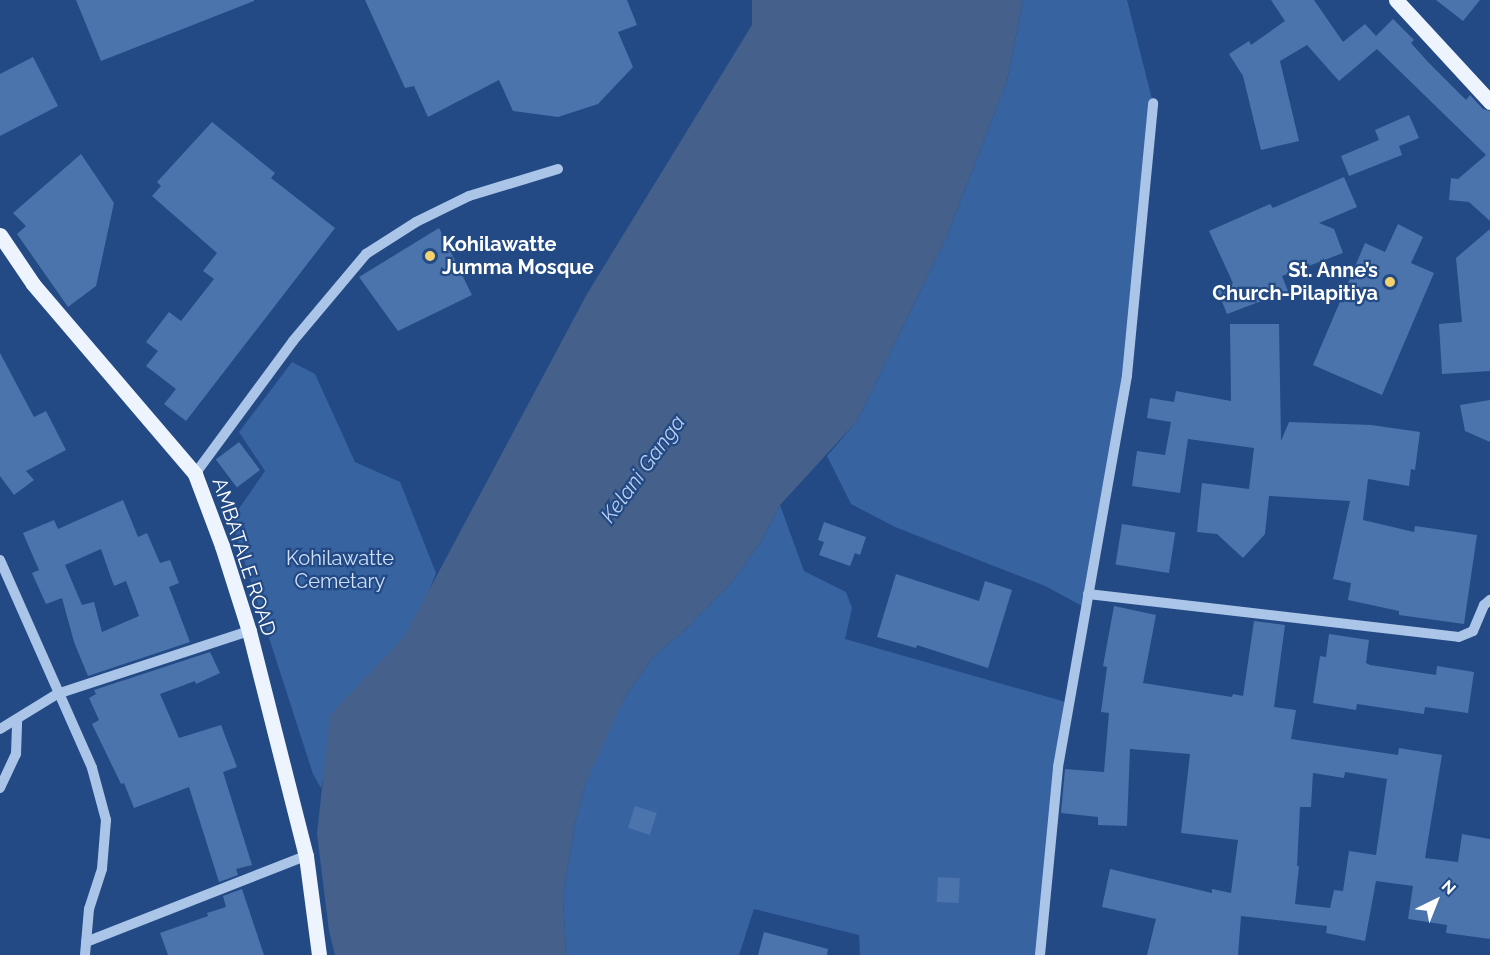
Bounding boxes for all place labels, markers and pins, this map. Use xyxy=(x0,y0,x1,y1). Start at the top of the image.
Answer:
place label: Kohilawatte Jumma Mosque xyxy=(442,232,594,279)
marker: Kohilawatte Jumma Mosque xyxy=(423,249,437,263)
place label: St. Anne’s Church-Pilapitiya xyxy=(1212,258,1378,305)
marker: St. Anne’s Church-Pilapitiya xyxy=(1383,275,1397,289)

